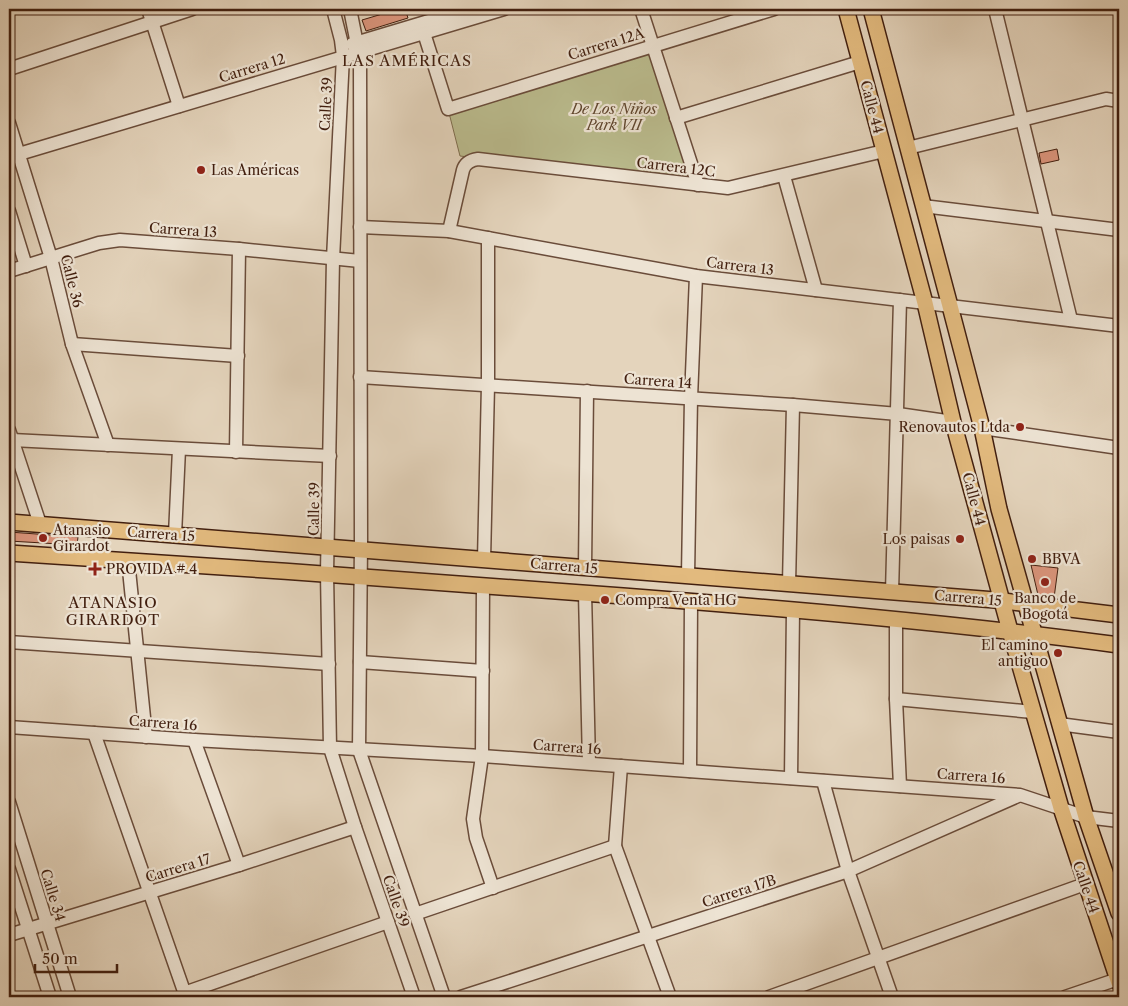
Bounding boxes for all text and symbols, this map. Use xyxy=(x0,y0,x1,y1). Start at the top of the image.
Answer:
street label: Carrera 12A xyxy=(566,24,647,64)
street label: Carrera 12 xyxy=(217,49,287,87)
district label: LAS AMÉRICAS xyxy=(342,51,472,70)
street label: Calle 39 xyxy=(316,77,336,131)
street label: Calle 44 xyxy=(856,78,888,136)
park label: De Los Niños Park VII xyxy=(570,100,658,134)
street label: Carrera 12C xyxy=(636,153,716,181)
place label: Las Américas xyxy=(211,161,299,179)
marker: Las Américas xyxy=(195,164,207,176)
street label: Carrera 13 xyxy=(148,219,218,241)
street label: Calle 36 xyxy=(57,253,87,309)
street label: Carrera 13 xyxy=(705,253,775,279)
street label: Carrera 14 xyxy=(623,370,693,392)
place label: Renovautos Ltda xyxy=(898,418,1011,436)
marker: Renovautos Ltda xyxy=(1014,421,1026,433)
street label: Calle 44 xyxy=(958,470,990,528)
street label: Calle 39 xyxy=(305,482,323,536)
place label: Atanasio Girardot xyxy=(52,521,111,555)
street label: Carrera 15 xyxy=(127,523,195,545)
place label: Los paisas xyxy=(883,530,950,548)
marker: Atanasio Girardot xyxy=(37,532,49,544)
marker: Los paisas xyxy=(954,533,966,545)
place label: BBVA xyxy=(1042,550,1081,568)
marker: BBVA xyxy=(1026,553,1038,565)
street label: Carrera 15 xyxy=(529,554,599,578)
place label: PROVIDA # 4 xyxy=(106,560,197,578)
marker: PROVIDA # 4 xyxy=(88,562,102,576)
marker: Banco de Bogotá xyxy=(1039,576,1051,588)
street label: Carrera 15 xyxy=(933,586,1003,610)
place label: Banco de Bogotá xyxy=(1014,589,1076,623)
place label: Compra Venta HG xyxy=(615,591,737,609)
district label: ATANASIO GIRARDOT xyxy=(66,593,160,629)
marker: Compra Venta HG xyxy=(599,594,611,606)
place label: El camino antiguo xyxy=(981,636,1048,670)
marker: El camino antiguo xyxy=(1052,647,1064,659)
street label: Carrera 16 xyxy=(128,712,198,734)
street label: Carrera 16 xyxy=(532,736,602,758)
street label: Carrera 16 xyxy=(936,765,1006,787)
street label: Carrera 17 xyxy=(143,850,213,886)
street label: Calle 44 xyxy=(1069,858,1103,916)
street label: Calle 34 xyxy=(37,867,69,923)
street label: Carrera 17B xyxy=(700,870,779,911)
street label: Calle 39 xyxy=(379,873,413,929)
scale bar xyxy=(35,941,118,973)
text: 50 m xyxy=(42,949,78,968)

